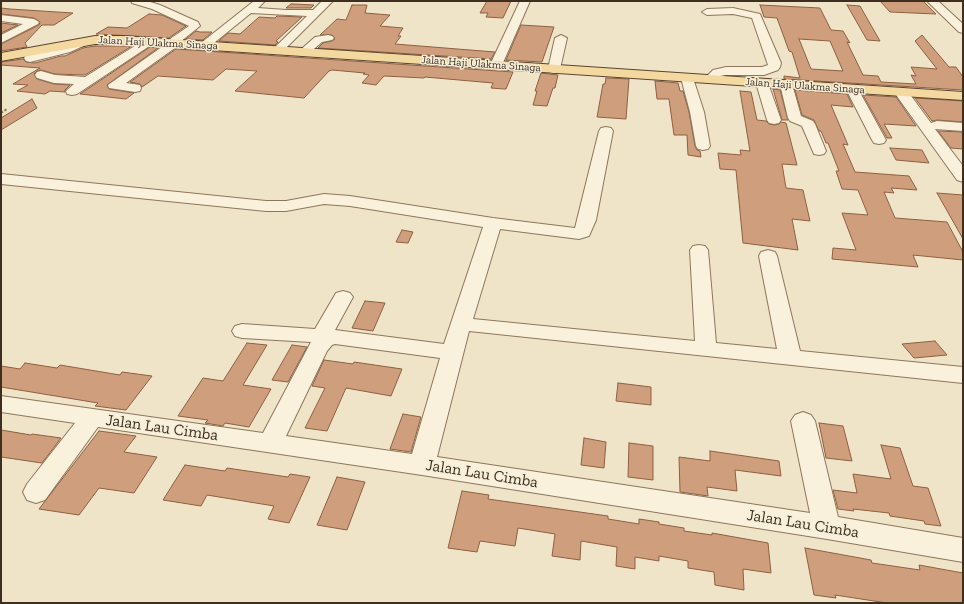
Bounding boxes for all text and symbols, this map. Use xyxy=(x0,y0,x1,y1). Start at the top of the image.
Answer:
street label: Jalan Haji Ulakma Sinaga xyxy=(98,33,218,53)
street label: Jalan Haji Ulakma Sinaga xyxy=(421,53,541,75)
street label: Jalan Haji Ulakma Sinaga xyxy=(745,75,865,97)
street label: Jalan Lau Cimba xyxy=(105,411,219,445)
street label: Jalan Lau Cimba xyxy=(425,456,539,492)
street label: Jalan Lau Cimba xyxy=(746,506,860,542)

